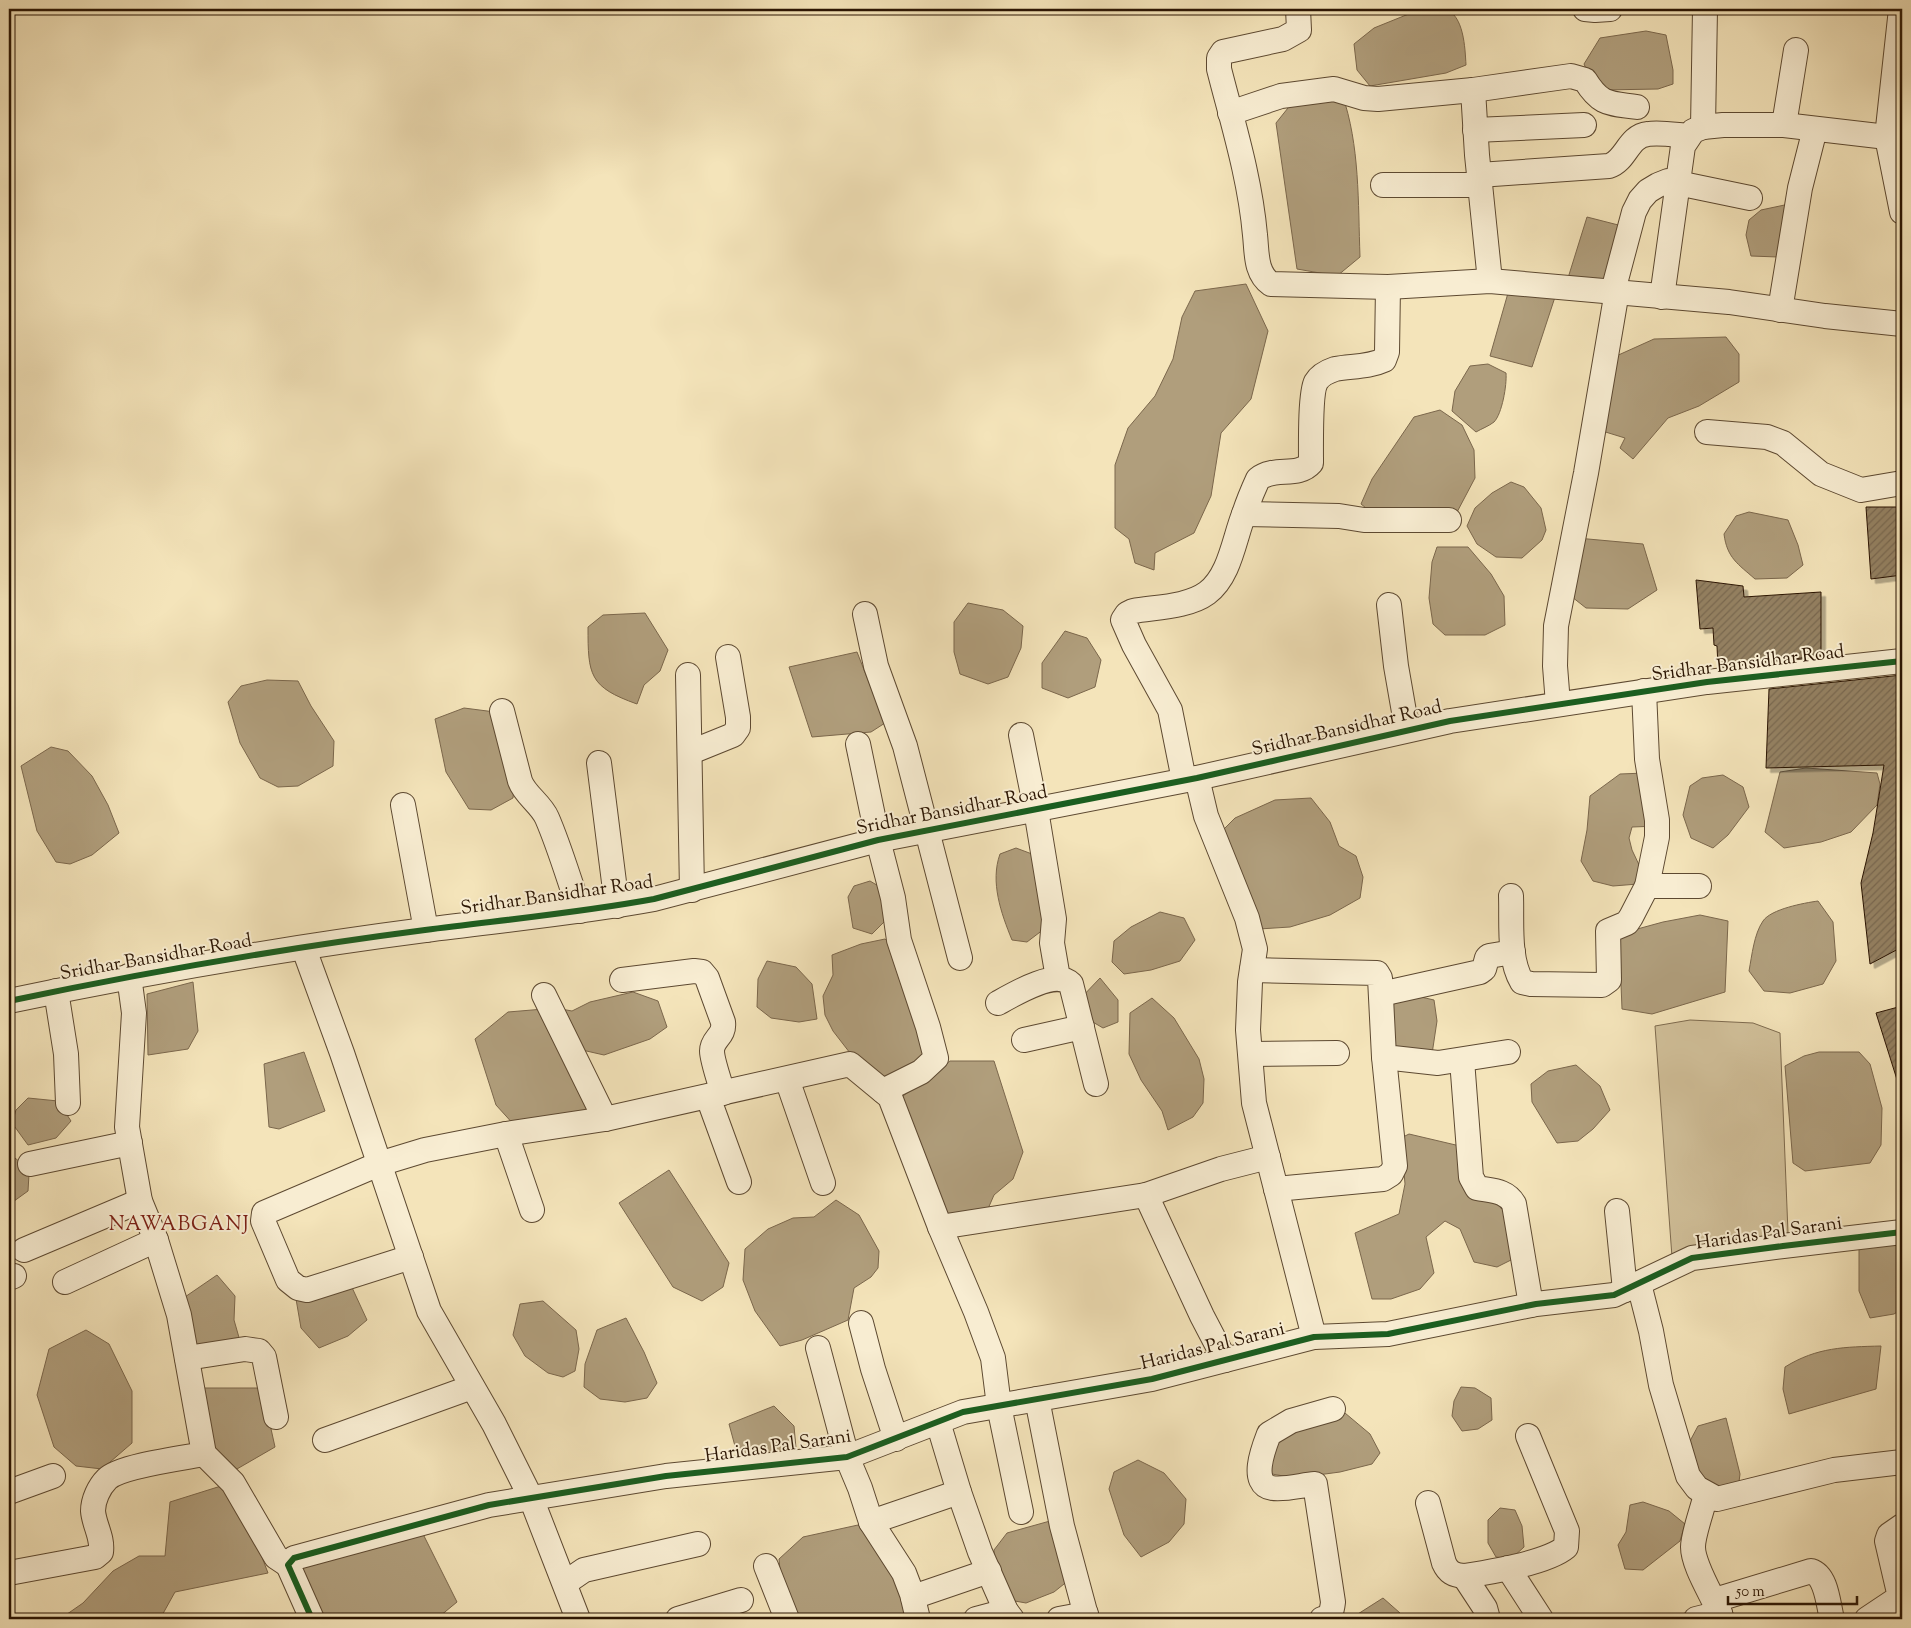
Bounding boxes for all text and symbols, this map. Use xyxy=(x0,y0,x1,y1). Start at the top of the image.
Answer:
street label: Sridhar Bansidhar Road xyxy=(1650,639,1846,689)
street label: Sridhar Bansidhar Road xyxy=(1249,694,1445,764)
street label: Sridhar Bansidhar Road xyxy=(854,779,1050,843)
street label: Sridhar Bansidhar Road xyxy=(459,869,655,923)
street label: Sridhar Bansidhar Road xyxy=(58,928,254,988)
street label: Haridas Pal Sarani xyxy=(1694,1210,1844,1258)
district label: NAWABGANJ xyxy=(109,1211,249,1240)
street label: Haridas Pal Sarani xyxy=(1138,1316,1288,1378)
street label: Haridas Pal Sarani xyxy=(703,1423,853,1471)
scale bar xyxy=(1728,1573,1857,1605)
text: 50 m xyxy=(1735,1582,1765,1603)

